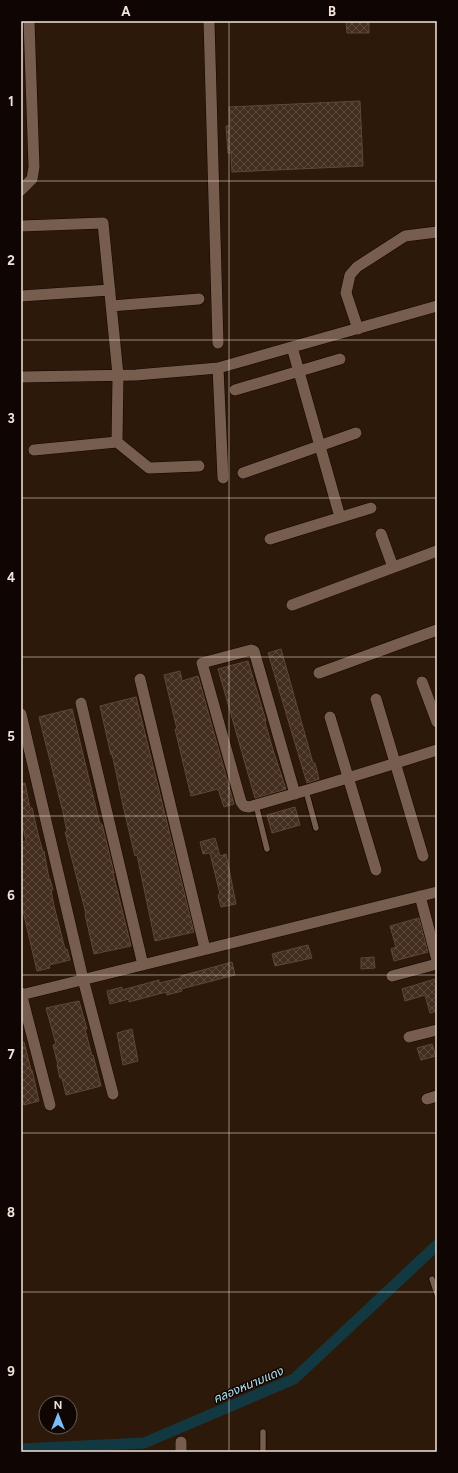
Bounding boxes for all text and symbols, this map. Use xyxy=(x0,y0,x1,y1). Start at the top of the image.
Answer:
text: A xyxy=(121,4,131,19)
text: B xyxy=(328,4,336,19)
text: 1 xyxy=(8,94,14,109)
text: 2 xyxy=(7,253,15,268)
text: 3 xyxy=(7,411,15,426)
text: 4 xyxy=(7,570,15,585)
text: 5 xyxy=(7,729,15,744)
text: 6 xyxy=(7,888,15,903)
text: 7 xyxy=(7,1047,15,1062)
text: 8 xyxy=(7,1205,15,1220)
text: 9 xyxy=(7,1364,15,1379)
water label: คลองหนามแดง xyxy=(211,1364,286,1406)
north arrow xyxy=(38,1395,78,1435)
text: N xyxy=(54,1399,62,1412)

